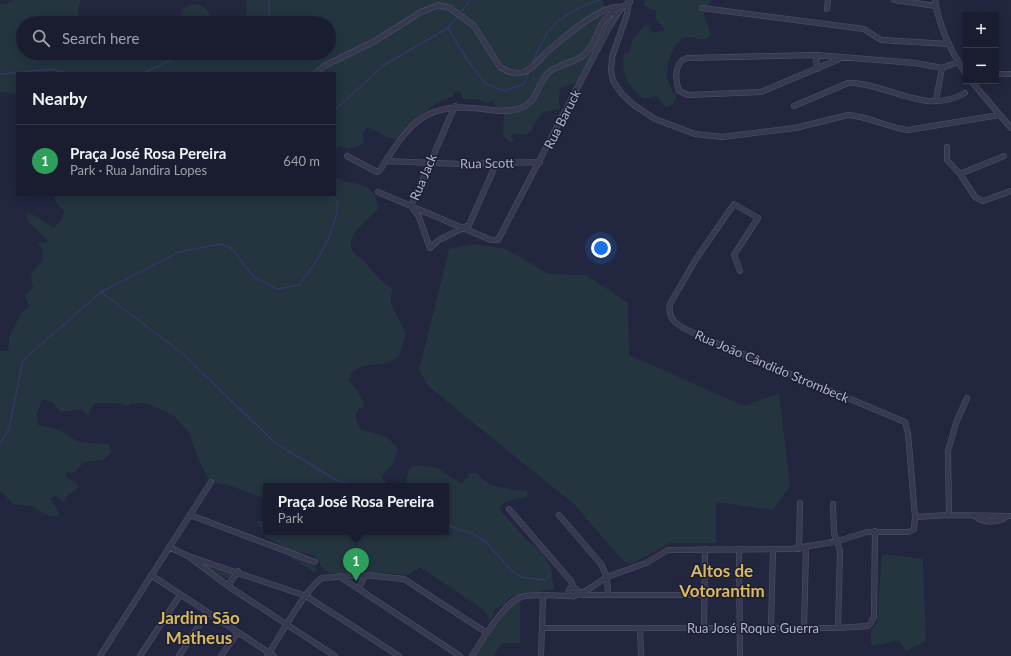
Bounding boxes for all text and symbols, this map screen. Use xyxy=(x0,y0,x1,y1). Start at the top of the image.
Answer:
map controls xyxy=(963,12,999,84)
button: + xyxy=(963,12,999,48)
search box xyxy=(16,16,336,60)
icon: search xyxy=(30,27,52,49)
text: Search here xyxy=(62,29,139,47)
button: − xyxy=(963,48,999,84)
street label: Rua Baruck xyxy=(540,86,584,151)
text: Nearby xyxy=(32,88,87,109)
text: Praça José Rosa Pereira xyxy=(70,144,226,162)
street label: Rua Jack xyxy=(406,151,440,203)
text: 1 xyxy=(41,153,49,169)
text: 640 m xyxy=(283,153,320,169)
street label: Rua Scott xyxy=(460,155,514,171)
text: Park · Rua Jandira Lopes xyxy=(70,162,207,178)
your location xyxy=(591,238,611,258)
street label: Rua João Cândido Strombeck xyxy=(692,326,852,406)
popup xyxy=(263,483,449,535)
text: Praça José Rosa Pereira xyxy=(278,492,434,510)
text: Park xyxy=(278,510,303,526)
pin: 1 xyxy=(343,548,369,581)
district label: Altos de Votorantim xyxy=(678,560,765,601)
district label: Jardim São Matheus xyxy=(158,607,240,648)
street label: Rua José Roque Guerra xyxy=(687,620,819,636)

